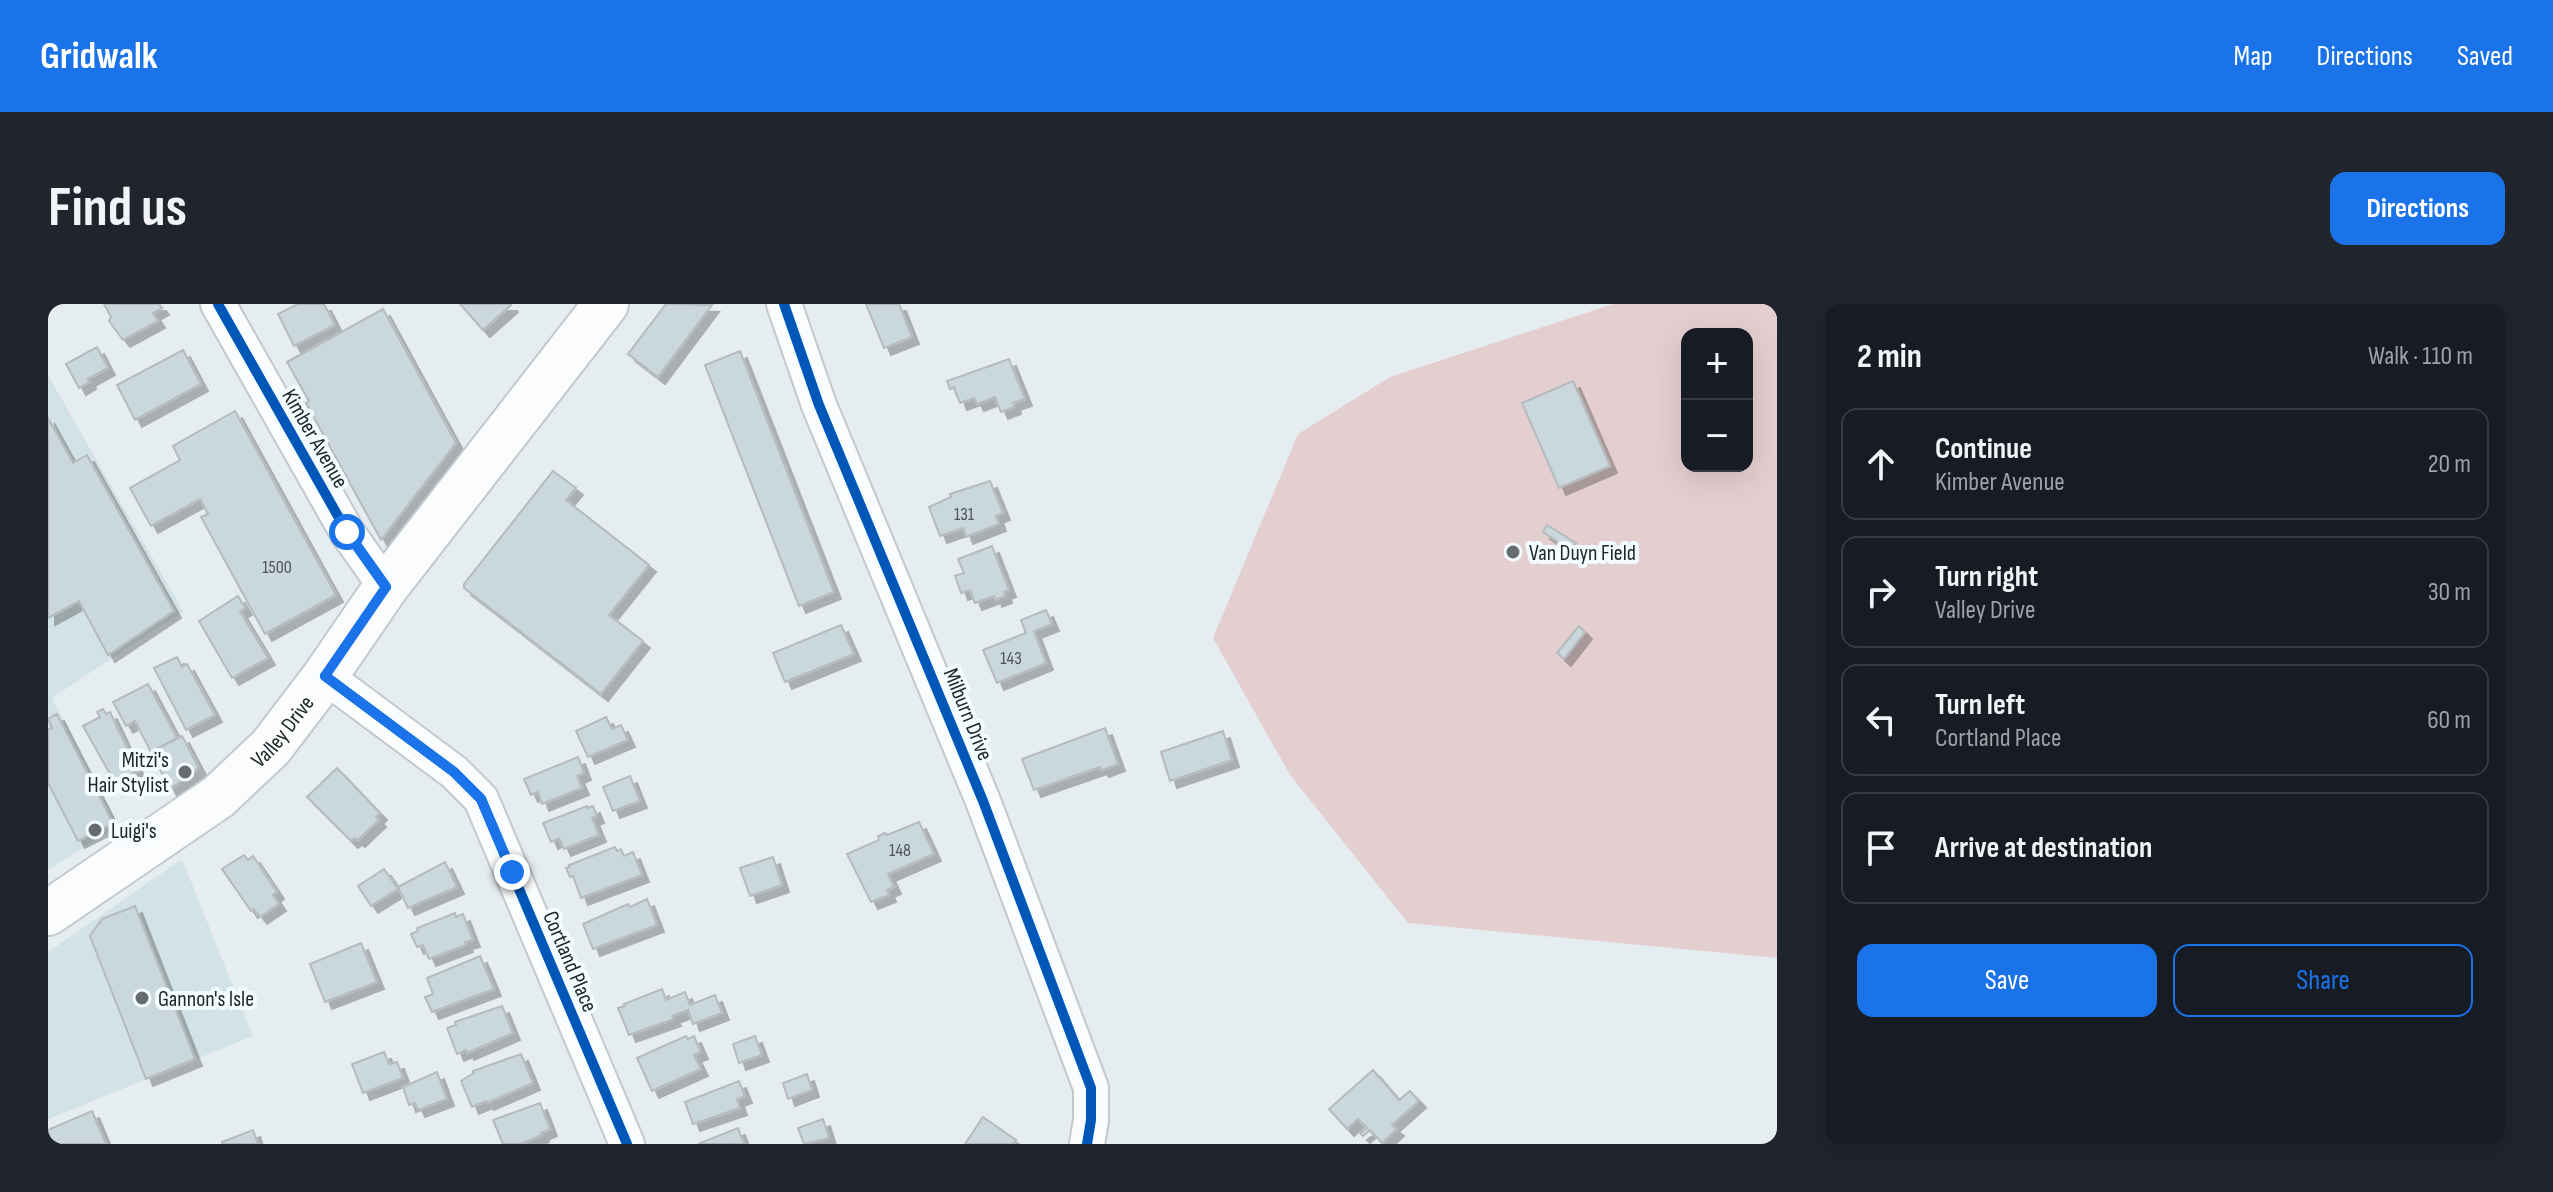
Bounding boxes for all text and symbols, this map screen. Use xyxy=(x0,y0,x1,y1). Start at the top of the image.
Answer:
text: Gridwalk xyxy=(40,34,158,79)
text: Map xyxy=(2234,40,2273,73)
text: Directions xyxy=(2317,40,2413,73)
text: Saved xyxy=(2457,40,2513,73)
button: Directions xyxy=(2330,172,2505,245)
text: Find us xyxy=(48,175,187,242)
map controls xyxy=(1681,328,1753,472)
button: + xyxy=(1681,328,1753,400)
text: 2 min xyxy=(1857,336,1922,377)
text: Walk · 110 m xyxy=(2368,341,2473,372)
street label: Kimber Avenue xyxy=(276,384,354,493)
button: − xyxy=(1681,400,1753,472)
text: Continue xyxy=(1935,431,2032,467)
icon: ahead xyxy=(1859,442,1903,486)
text: 20 m xyxy=(2428,449,2471,480)
text: Kimber Avenue xyxy=(1935,467,2065,498)
house number: 131 xyxy=(954,504,975,525)
route start xyxy=(329,514,365,550)
place label: Van Duyn Field xyxy=(1529,540,1636,567)
marker: Van Duyn Field xyxy=(1504,543,1522,561)
house number: 1500 xyxy=(262,557,292,578)
text: Turn right xyxy=(1935,559,2038,595)
icon: right xyxy=(1859,570,1903,614)
text: 30 m xyxy=(2428,577,2471,608)
text: Valley Drive xyxy=(1935,595,2035,626)
house number: 143 xyxy=(1000,648,1022,669)
street label: Milburn Drive xyxy=(937,664,998,765)
text: Turn left xyxy=(1935,687,2025,723)
street label: Valley Drive xyxy=(246,691,320,774)
icon: left xyxy=(1859,698,1903,742)
text: 60 m xyxy=(2427,705,2471,736)
text: Cortland Place xyxy=(1935,723,2061,754)
place label: Mitzi's Hair Stylist xyxy=(88,747,169,799)
marker: Mitzi's Hair Stylist xyxy=(176,763,194,781)
place label: Luigi's xyxy=(111,818,157,845)
marker: Luigi's xyxy=(86,821,104,839)
icon: arrive xyxy=(1859,826,1903,870)
text: Arrive at destination xyxy=(1935,830,2152,866)
house number: 148 xyxy=(889,840,911,861)
route end xyxy=(494,854,530,890)
street label: Cortland Place xyxy=(536,907,603,1016)
button: Save xyxy=(1857,944,2157,1017)
button: Share xyxy=(2173,944,2473,1017)
place label: Gannon's Isle xyxy=(158,986,254,1013)
marker: Gannon's Isle xyxy=(133,989,151,1007)

